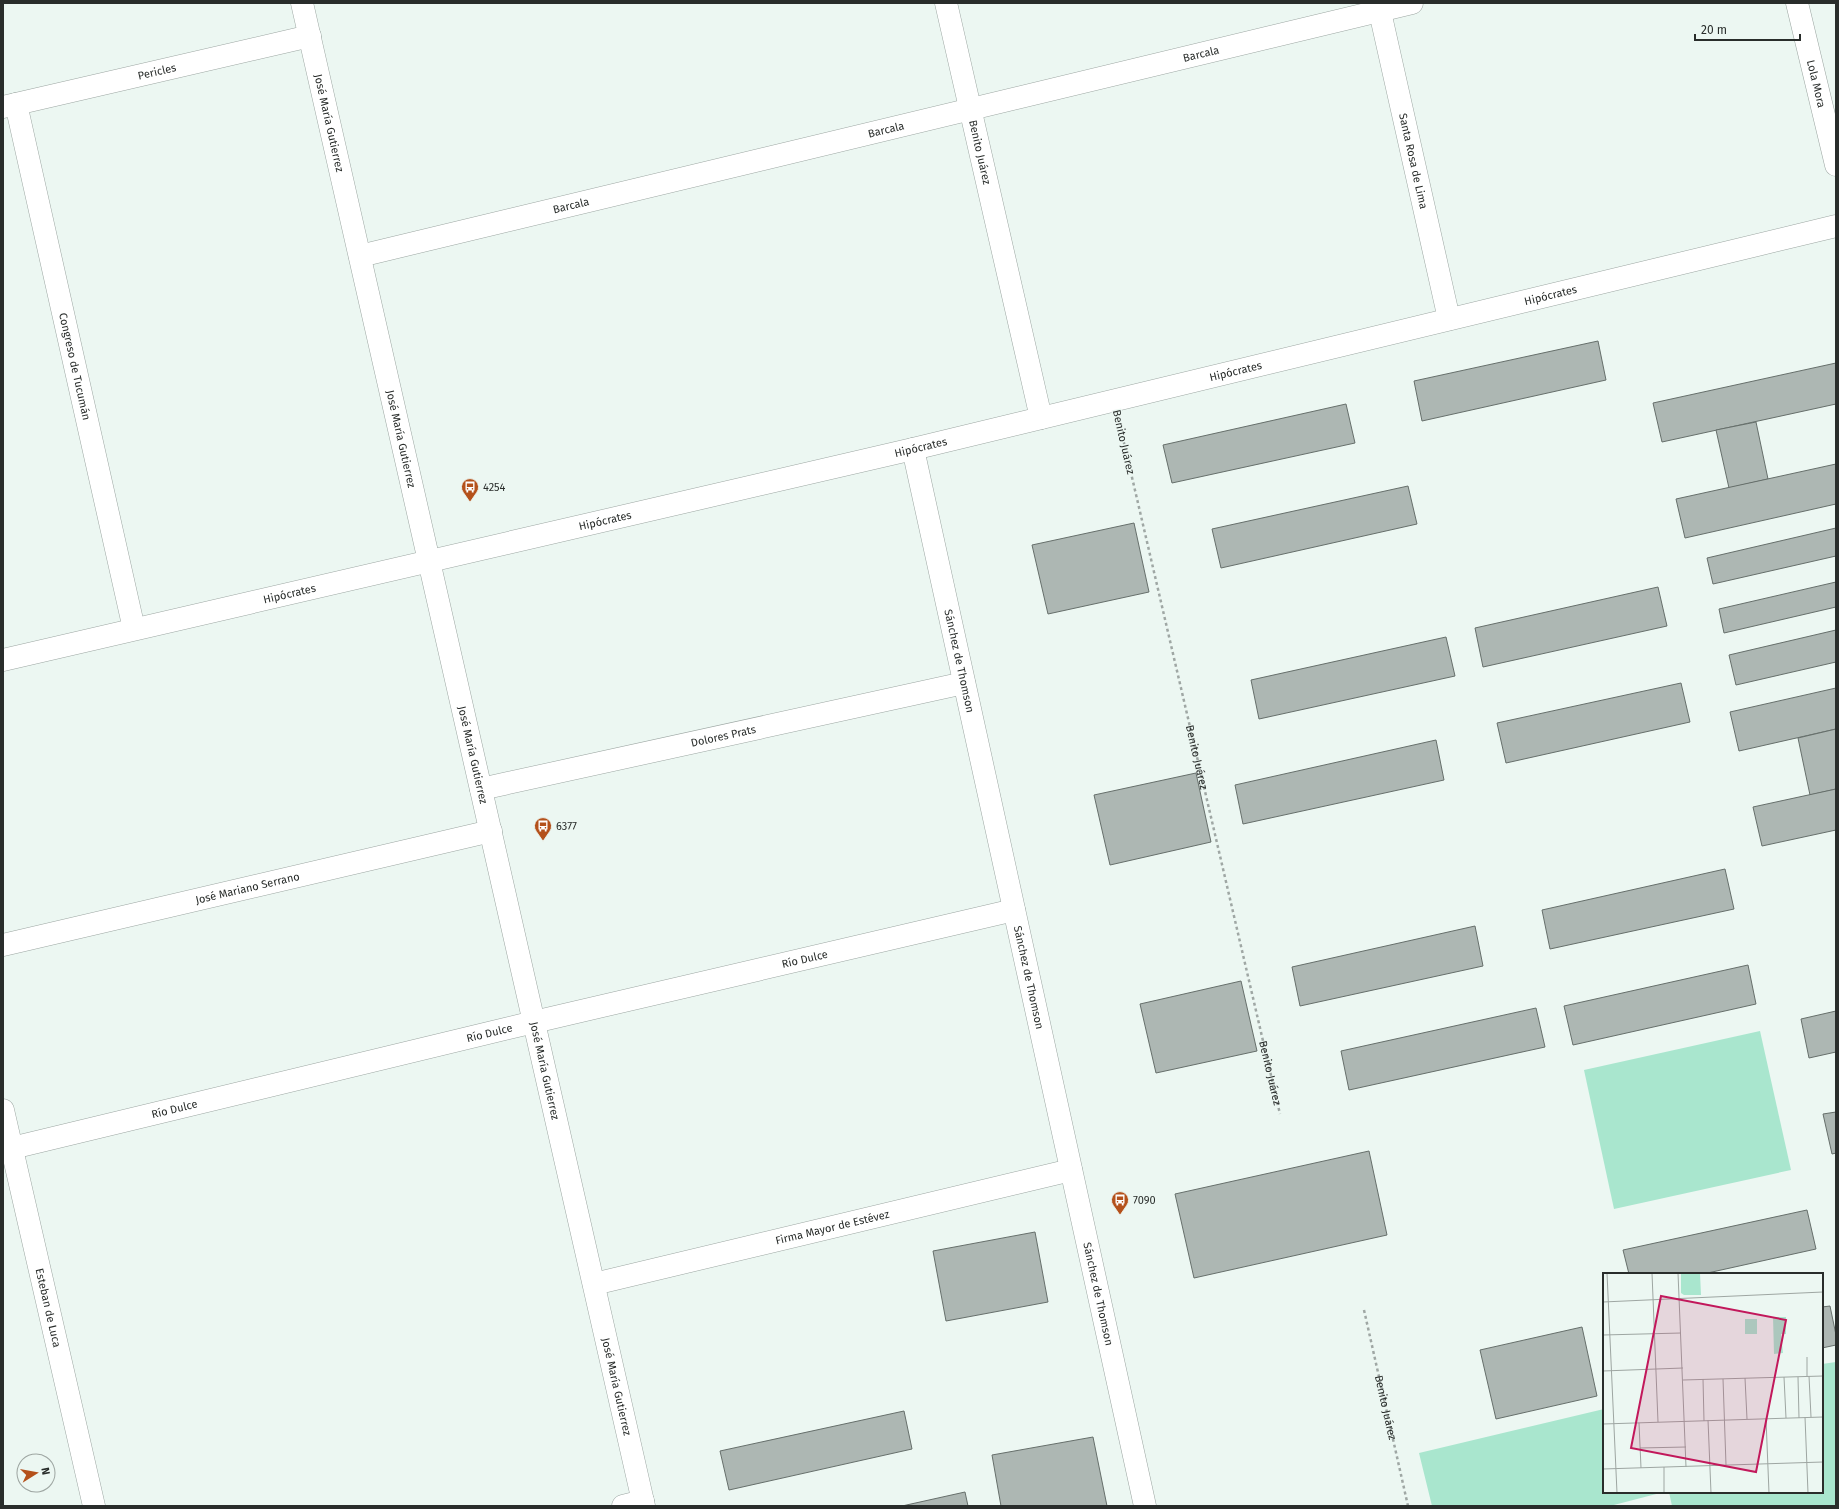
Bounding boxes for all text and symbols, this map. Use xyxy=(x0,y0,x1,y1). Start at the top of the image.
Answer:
scale bar xyxy=(1695,16,1800,42)
text: 20 m xyxy=(1701,23,1727,37)
street label: Barcala xyxy=(1182,44,1221,65)
street label: Lola Mora xyxy=(1804,59,1828,109)
street label: Pericles xyxy=(137,61,178,83)
street label: José María Gutierrez xyxy=(311,73,346,173)
street label: Santa Rosa de Lima xyxy=(1396,112,1430,210)
street label: Barcala xyxy=(867,119,906,141)
street label: Benito Juárez xyxy=(966,119,993,186)
street label: Barcala xyxy=(552,195,591,216)
street label: Hipócrates xyxy=(1523,283,1578,308)
street label: Congreso de Tucumán xyxy=(56,312,93,421)
street label: Hipócrates xyxy=(1208,359,1263,384)
street label: José María Gutierrez xyxy=(383,389,418,489)
street label: Benito Juárez xyxy=(1110,409,1137,476)
street label: Hipócrates xyxy=(893,435,948,460)
bus stop icon: 4254 xyxy=(460,477,480,502)
place label: 4254 xyxy=(483,481,506,494)
street label: Hipócrates xyxy=(578,509,633,533)
street label: Hipócrates xyxy=(262,582,317,606)
street label: Sánchez de Thomson xyxy=(941,608,977,714)
street label: José María Gutierrez xyxy=(455,705,490,805)
street label: Dolores Prats xyxy=(690,723,757,750)
street label: Benito Juárez xyxy=(1183,724,1210,791)
bus stop icon: 6377 xyxy=(533,816,553,841)
place label: 6377 xyxy=(556,820,577,833)
street label: José Mariano Serrano xyxy=(194,870,301,907)
street label: Sánchez de Thomson xyxy=(1011,925,1046,1030)
street label: Río Dulce xyxy=(781,948,829,971)
street label: Río Dulce xyxy=(465,1021,514,1045)
street label: José María Gutierrez xyxy=(527,1021,562,1121)
street label: Benito Juárez xyxy=(1256,1039,1284,1107)
street label: Río Dulce xyxy=(150,1097,199,1121)
bus stop icon: 7090 xyxy=(1110,1190,1130,1215)
place label: 7090 xyxy=(1133,1194,1156,1207)
street label: Firma Mayor de Estévez xyxy=(774,1208,891,1247)
street label: Sánchez de Thomson xyxy=(1080,1241,1116,1347)
street label: Esteban de Luca xyxy=(33,1267,63,1349)
inset map xyxy=(1603,1273,1823,1493)
street label: José María Gutierrez xyxy=(599,1337,634,1437)
street label: Benito Juárez xyxy=(1372,1374,1399,1441)
north arrow xyxy=(16,1453,56,1493)
text: N xyxy=(38,1466,52,1476)

